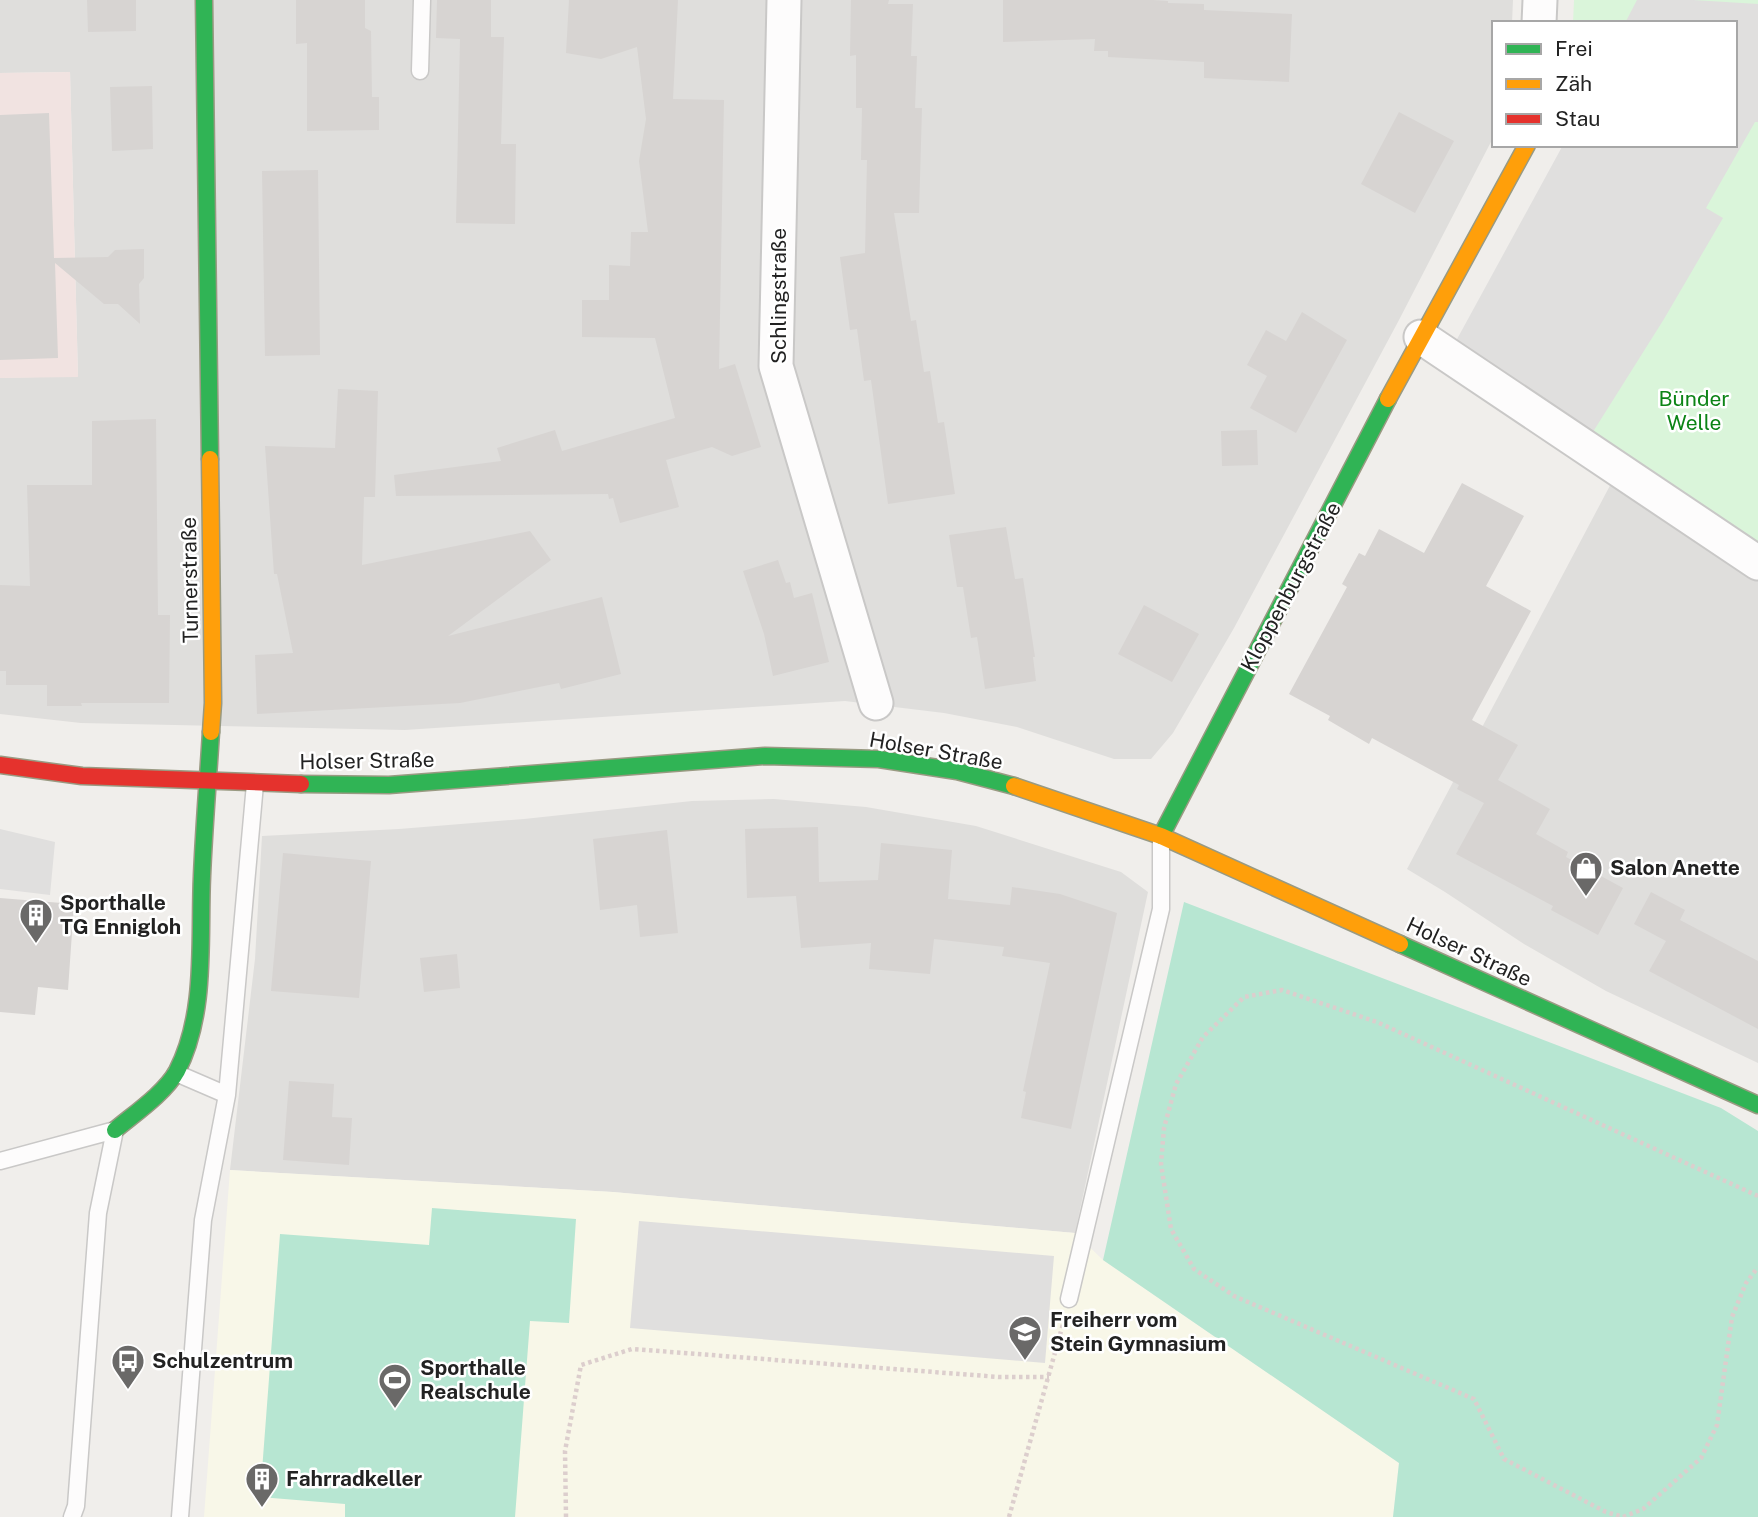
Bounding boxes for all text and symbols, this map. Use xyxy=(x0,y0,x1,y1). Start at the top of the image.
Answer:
legend xyxy=(1492,21,1737,147)
text: Frei xyxy=(1555,36,1593,61)
text: Zäh xyxy=(1555,71,1592,96)
text: Stau xyxy=(1555,106,1601,131)
street label: Schlingstraße xyxy=(766,228,791,364)
park label: Bünder Welle xyxy=(1658,386,1730,435)
street label: Kloppenburgstraße xyxy=(1235,498,1346,676)
street label: Turnerstraße xyxy=(176,517,203,643)
street label: Holser Straße xyxy=(867,726,1005,775)
street label: Holser Straße xyxy=(299,747,435,774)
shop icon: Salon Anette xyxy=(1567,849,1605,898)
place label: Salon Anette xyxy=(1610,855,1740,880)
place label: Sporthalle TG Ennigloh xyxy=(60,890,181,939)
building icon: Sporthalle TG Ennigloh xyxy=(17,896,55,945)
street label: Holser Straße xyxy=(1403,912,1536,991)
place label: Freiherr vom Stein Gymnasium xyxy=(1050,1307,1226,1356)
school or university icon: Freiherr vom Stein Gymnasium xyxy=(1006,1313,1044,1362)
bus stop icon: Schulzentrum xyxy=(109,1342,147,1391)
place label: Schulzentrum xyxy=(152,1348,293,1373)
place label: Sporthalle Realschule xyxy=(420,1355,531,1404)
sports icon: Sporthalle Realschule xyxy=(376,1361,414,1410)
building icon: Fahrradkeller xyxy=(243,1460,281,1509)
place label: Fahrradkeller xyxy=(286,1466,423,1491)

